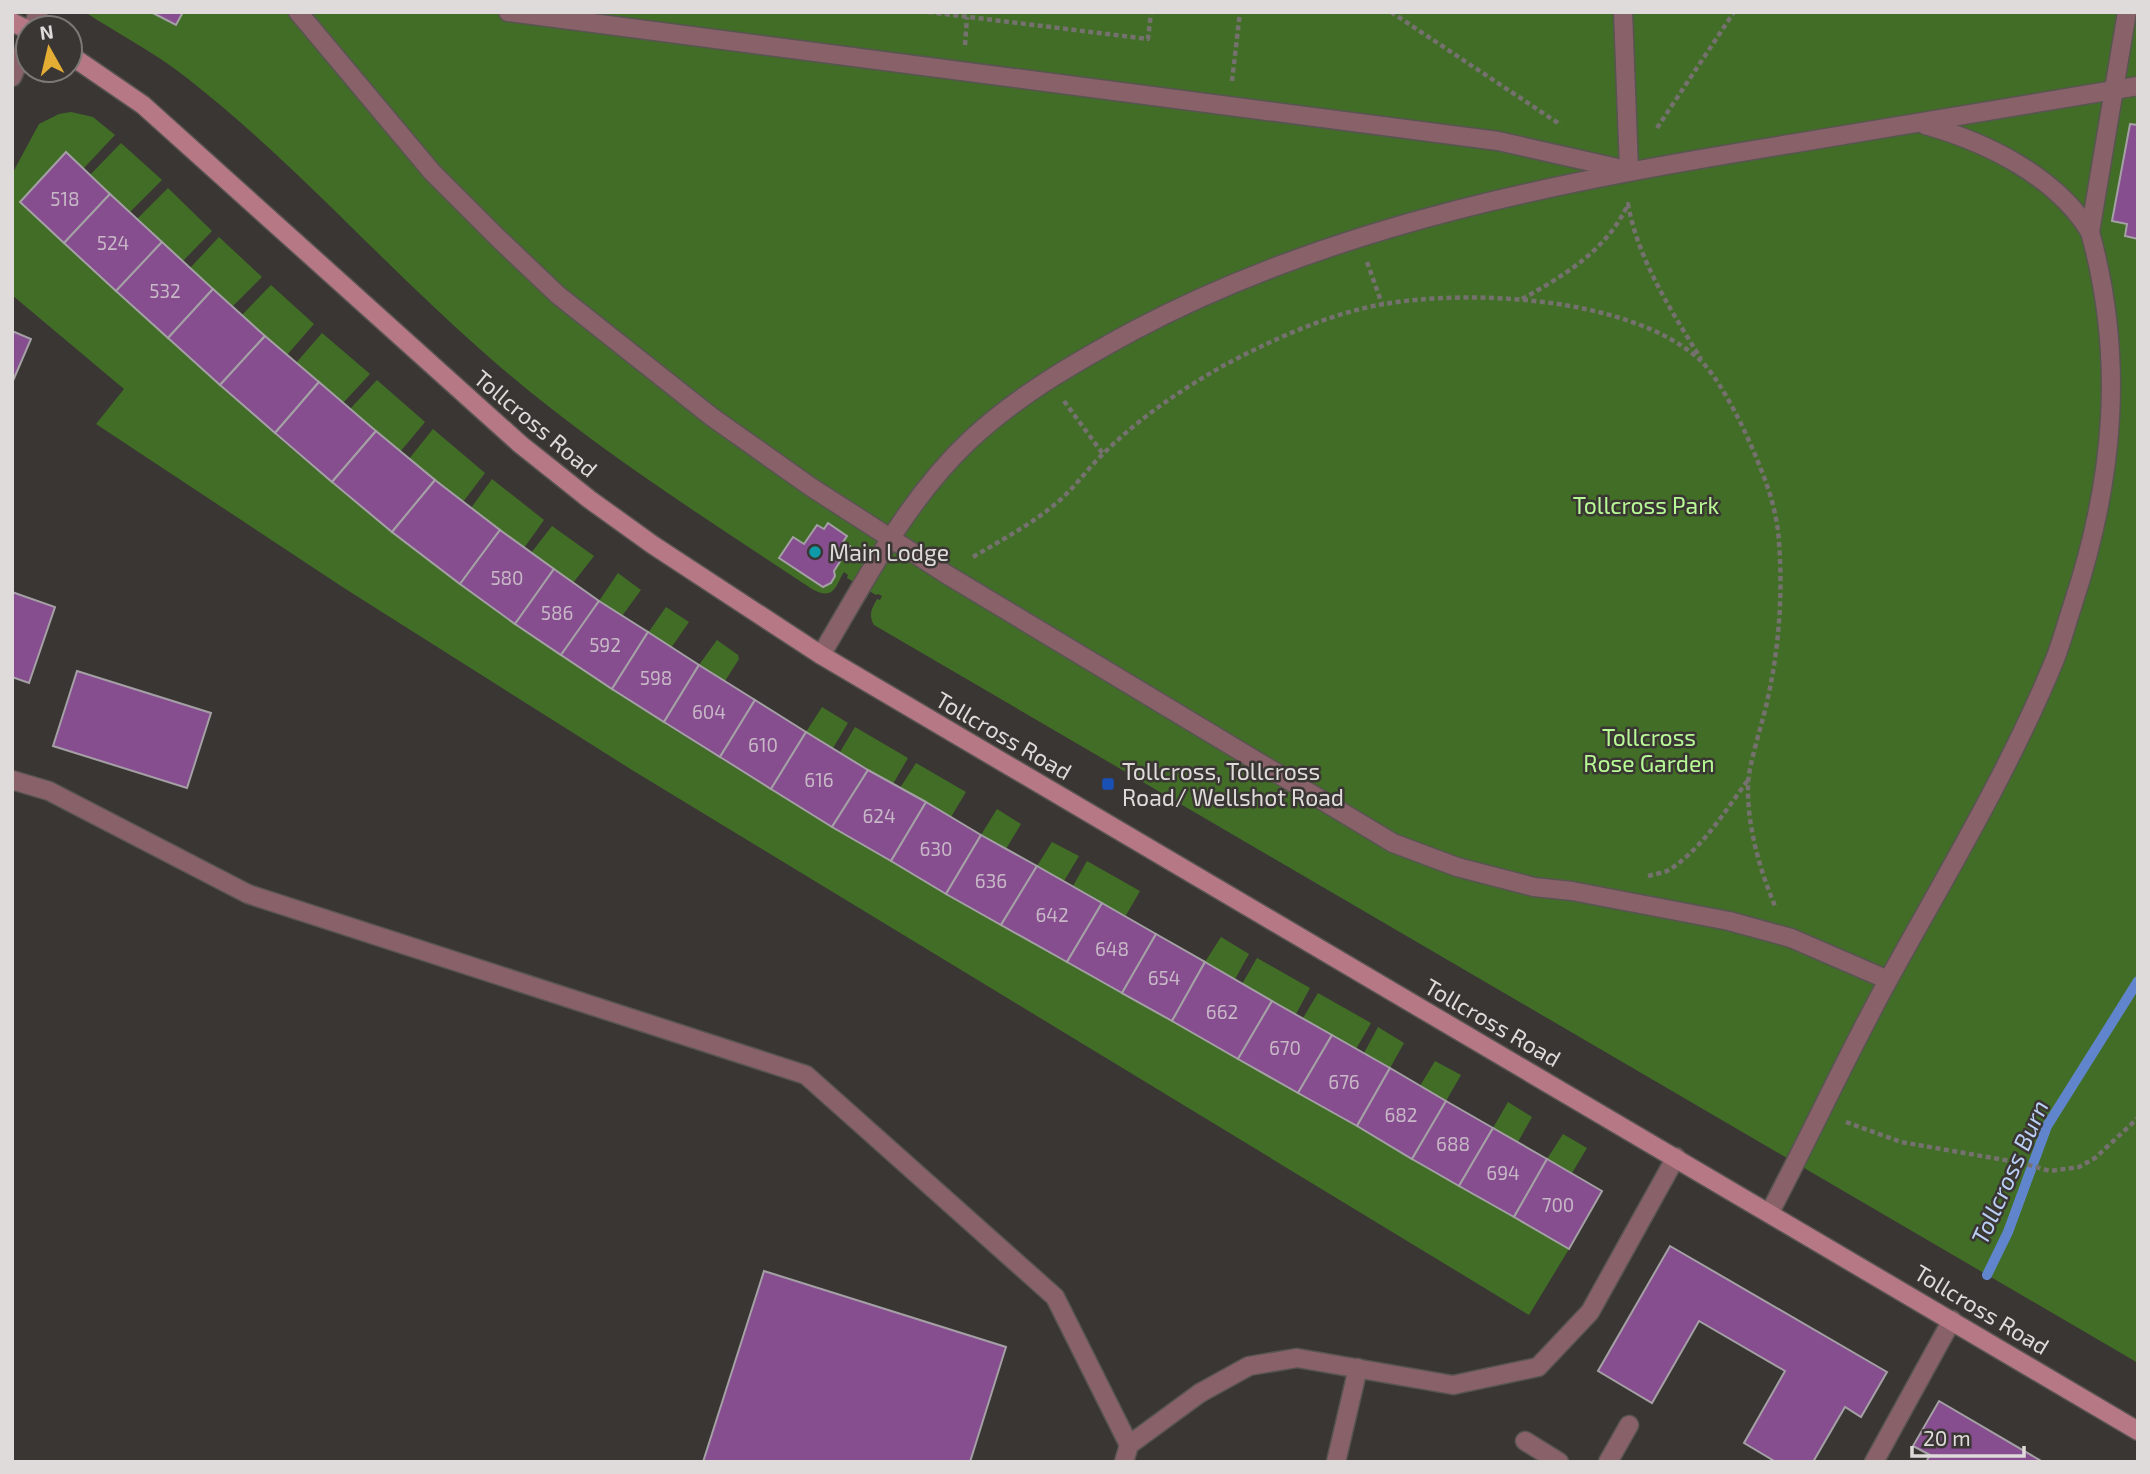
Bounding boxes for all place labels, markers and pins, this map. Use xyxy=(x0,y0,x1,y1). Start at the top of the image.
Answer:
place label: Main Lodge xyxy=(829,538,949,566)
marker: Main Lodge xyxy=(807,544,823,560)
place label: Tollcross, Tollcross Road/ Wellshot Road xyxy=(1122,757,1344,811)
marker: Tollcross, Tollcross Road/ Wellshot Road xyxy=(1100,776,1116,792)

